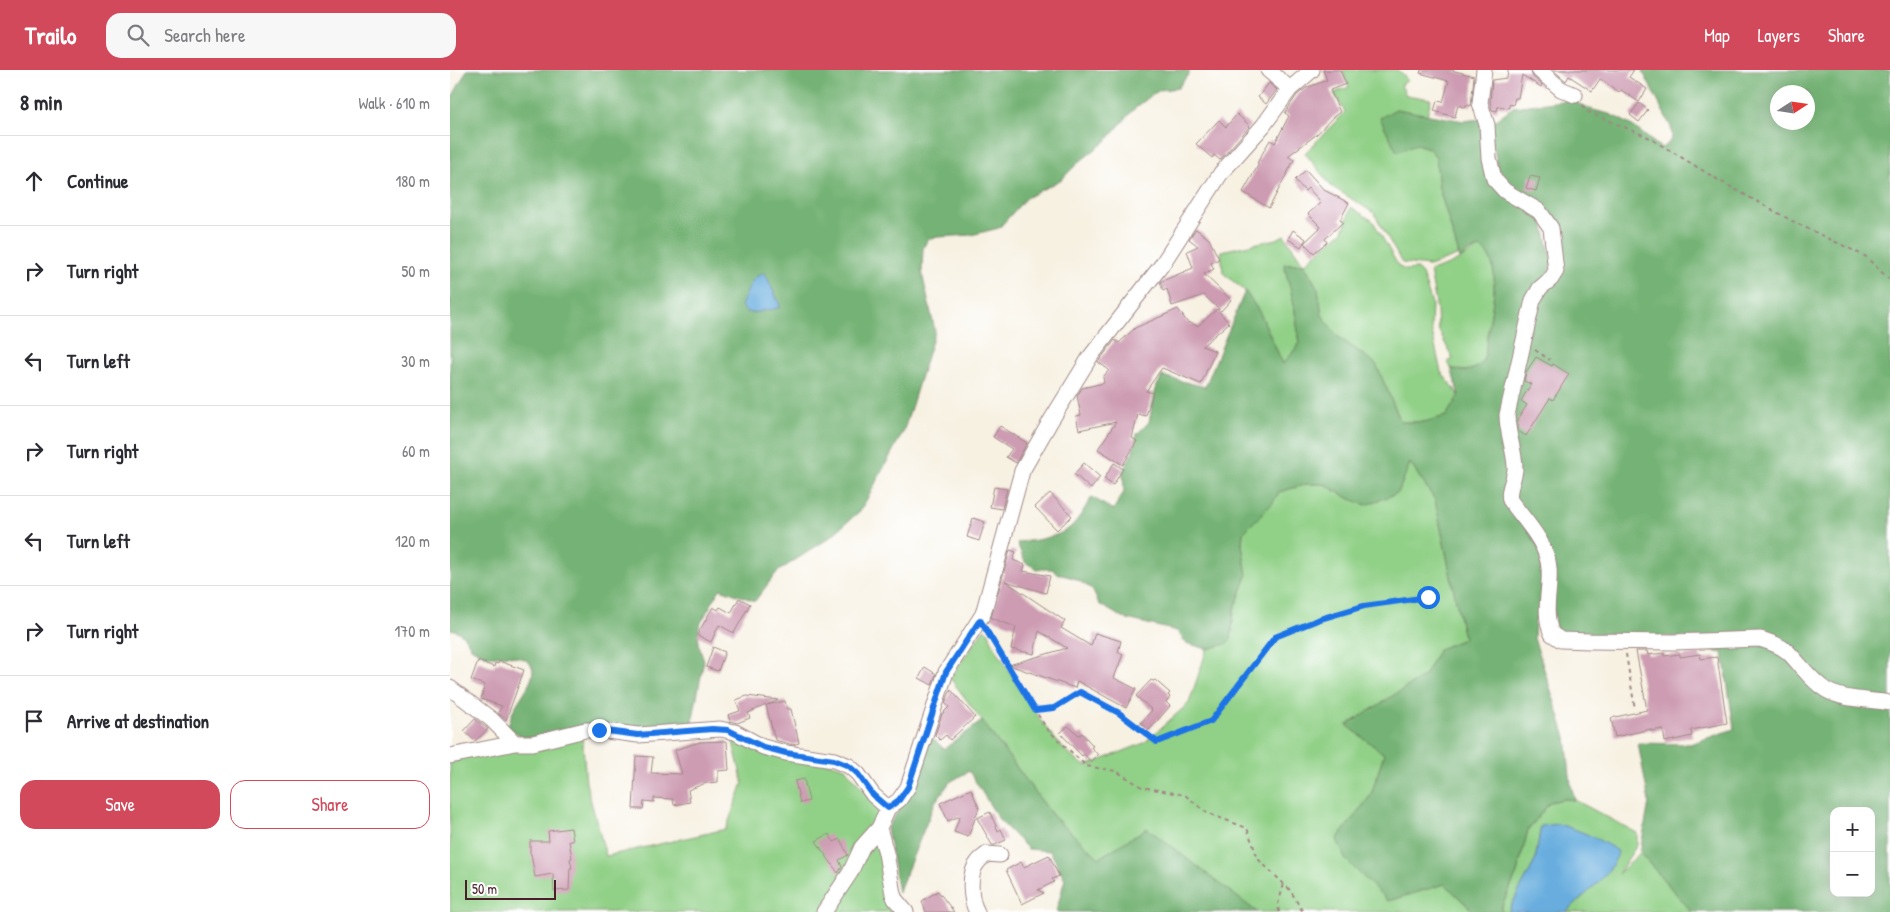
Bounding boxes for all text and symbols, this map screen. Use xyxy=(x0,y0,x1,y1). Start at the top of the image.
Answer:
search box xyxy=(106,13,456,58)
text: Trailo xyxy=(25,19,76,51)
icon: search xyxy=(124,21,152,49)
text: Search here xyxy=(164,22,246,48)
text: Map xyxy=(1704,23,1730,48)
text: Layers xyxy=(1758,23,1800,48)
text: Share xyxy=(1828,23,1865,48)
north arrow xyxy=(1770,85,1815,130)
text: 8 min xyxy=(20,88,62,117)
text: Walk · 610 m xyxy=(358,92,430,114)
icon: ahead xyxy=(20,167,48,195)
text: Continue xyxy=(67,168,128,194)
text: 180 m xyxy=(396,170,430,192)
icon: right xyxy=(20,257,48,285)
text: Turn right xyxy=(67,258,138,284)
text: 50 m xyxy=(402,260,430,282)
icon: left xyxy=(20,347,48,375)
text: Turn left xyxy=(67,348,130,374)
text: 30 m xyxy=(401,350,430,372)
icon: right xyxy=(20,437,48,465)
text: Turn right xyxy=(67,438,138,464)
text: 60 m xyxy=(402,440,430,462)
icon: left xyxy=(20,527,48,555)
text: Turn left xyxy=(67,528,130,554)
text: 120 m xyxy=(395,530,430,552)
route start xyxy=(1417,586,1440,609)
icon: right xyxy=(20,617,48,645)
text: Turn right xyxy=(67,618,138,644)
text: 170 m xyxy=(395,620,430,642)
icon: arrive xyxy=(20,707,48,735)
text: Arrive at destination xyxy=(67,708,209,734)
route end xyxy=(588,719,611,742)
button: Save xyxy=(20,780,220,829)
button: Share xyxy=(230,780,430,829)
map controls xyxy=(1830,807,1875,897)
button: + xyxy=(1830,807,1875,852)
button: − xyxy=(1830,852,1875,897)
scale bar xyxy=(465,877,556,900)
text: 50 m xyxy=(472,879,497,898)

